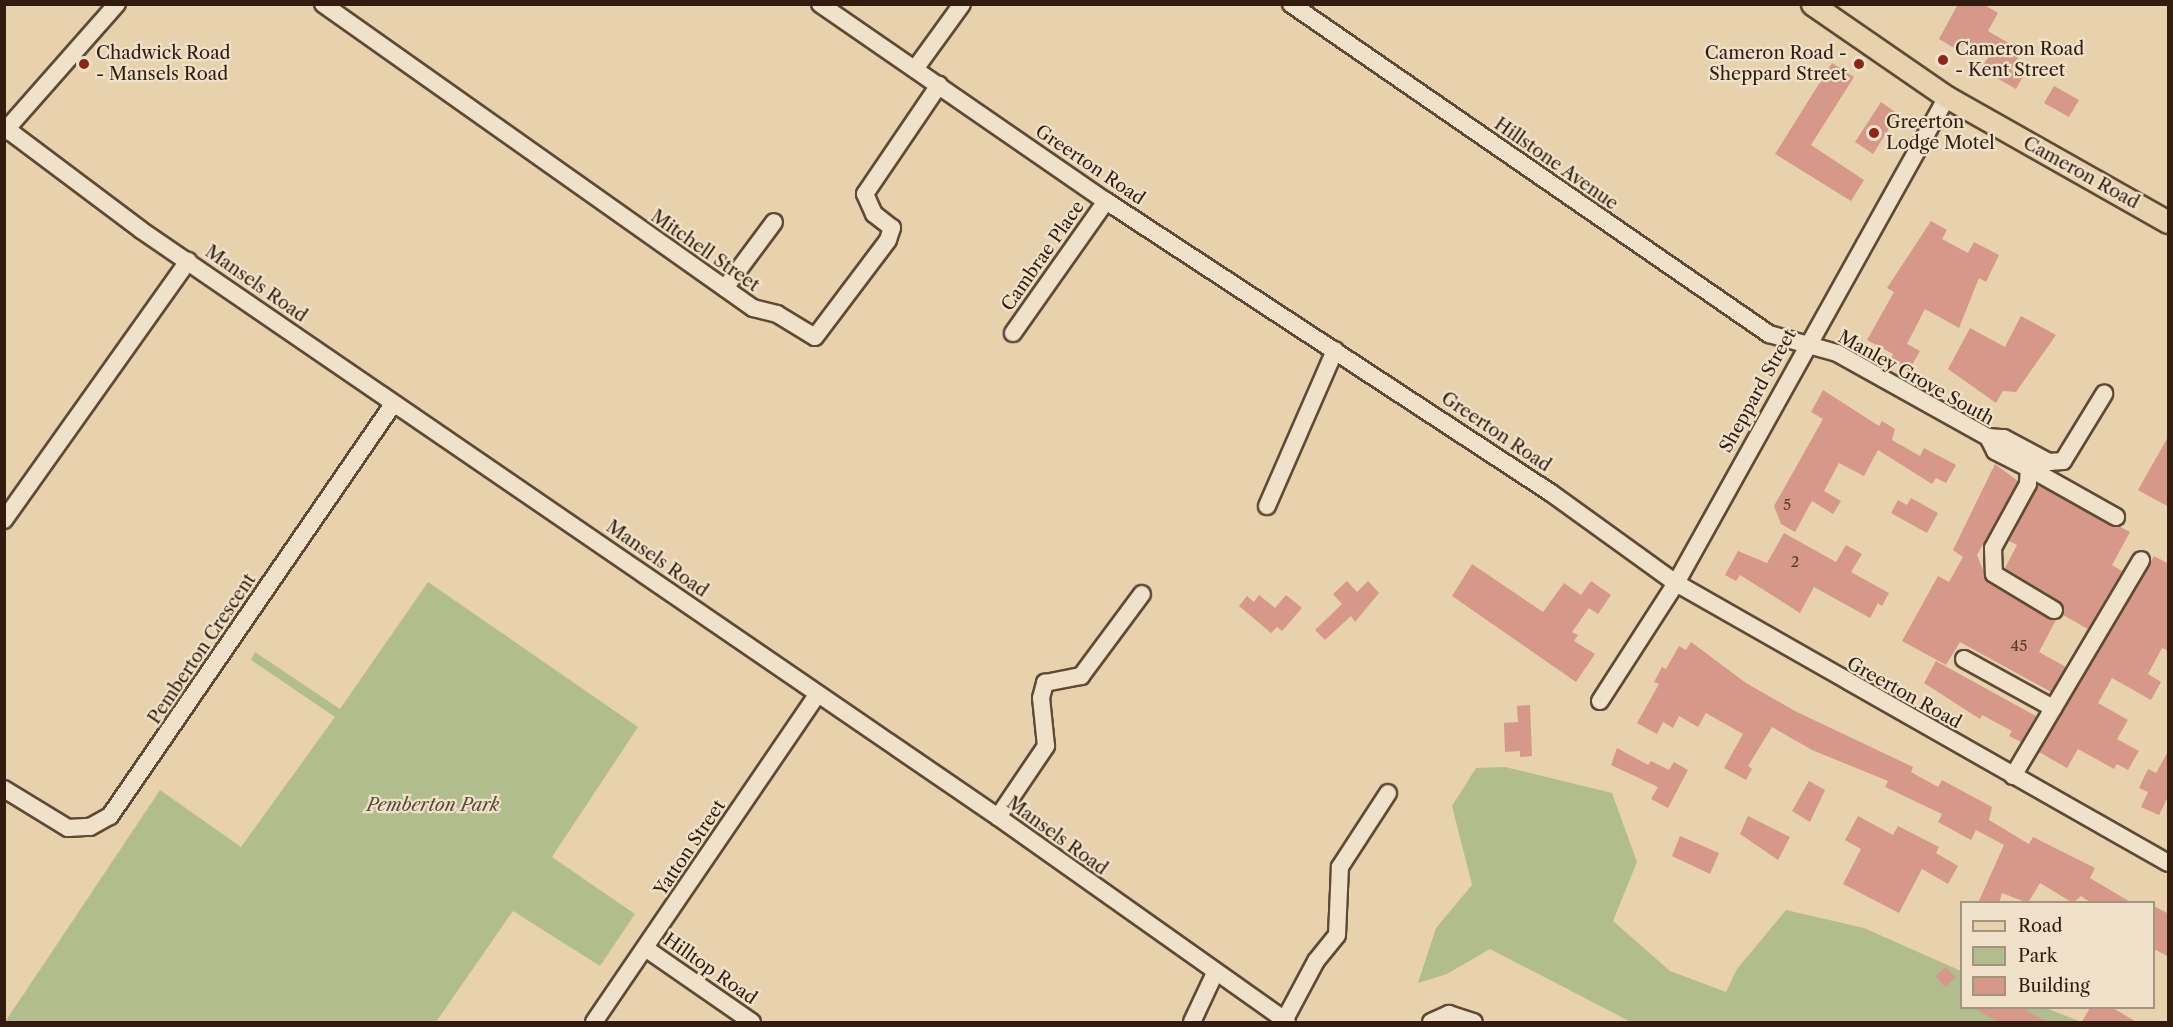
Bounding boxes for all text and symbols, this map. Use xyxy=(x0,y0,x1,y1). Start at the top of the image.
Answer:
place label: Cameron Road - Kent Street xyxy=(1955,39,2084,82)
place label: Chadwick Road - Mansels Road xyxy=(96,43,231,86)
place label: Cameron Road - Sheppard Street xyxy=(1705,43,1847,86)
marker: Cameron Road - Kent Street xyxy=(1936,53,1950,67)
marker: Chadwick Road - Mansels Road xyxy=(77,57,91,71)
marker: Cameron Road - Sheppard Street xyxy=(1852,57,1866,71)
place label: Greerton Lodge Motel xyxy=(1886,112,1995,154)
street label: Hillstone Avenue xyxy=(1490,113,1622,215)
street label: Greerton Road xyxy=(1031,120,1149,210)
marker: Greerton Lodge Motel xyxy=(1867,126,1881,140)
street label: Cameron Road xyxy=(2019,132,2143,214)
street label: Cambrae Place xyxy=(997,197,1089,315)
street label: Mitchell Street xyxy=(647,206,763,296)
street label: Mansels Road xyxy=(201,241,311,327)
street label: Sheppard Street xyxy=(1715,325,1801,457)
street label: Manley Grove South xyxy=(1834,326,1998,430)
street label: Greerton Road xyxy=(1437,387,1555,477)
house number: 5 xyxy=(1783,496,1791,514)
street label: Mansels Road xyxy=(602,516,712,602)
house number: 2 xyxy=(1791,553,1799,571)
street label: Pemberton Crescent xyxy=(144,570,260,728)
house number: 45 xyxy=(2011,637,2027,655)
street label: Greerton Road xyxy=(1843,653,1965,733)
street label: Mansels Road xyxy=(1002,792,1112,880)
park label: Pemberton Park xyxy=(367,794,499,816)
street label: Yatton Street xyxy=(650,796,730,900)
legend xyxy=(1960,901,2155,1009)
text: Road xyxy=(2018,915,2063,937)
street label: Hilltop Road xyxy=(659,929,761,1009)
text: Park xyxy=(2018,945,2057,967)
text: Building xyxy=(2018,975,2090,997)

